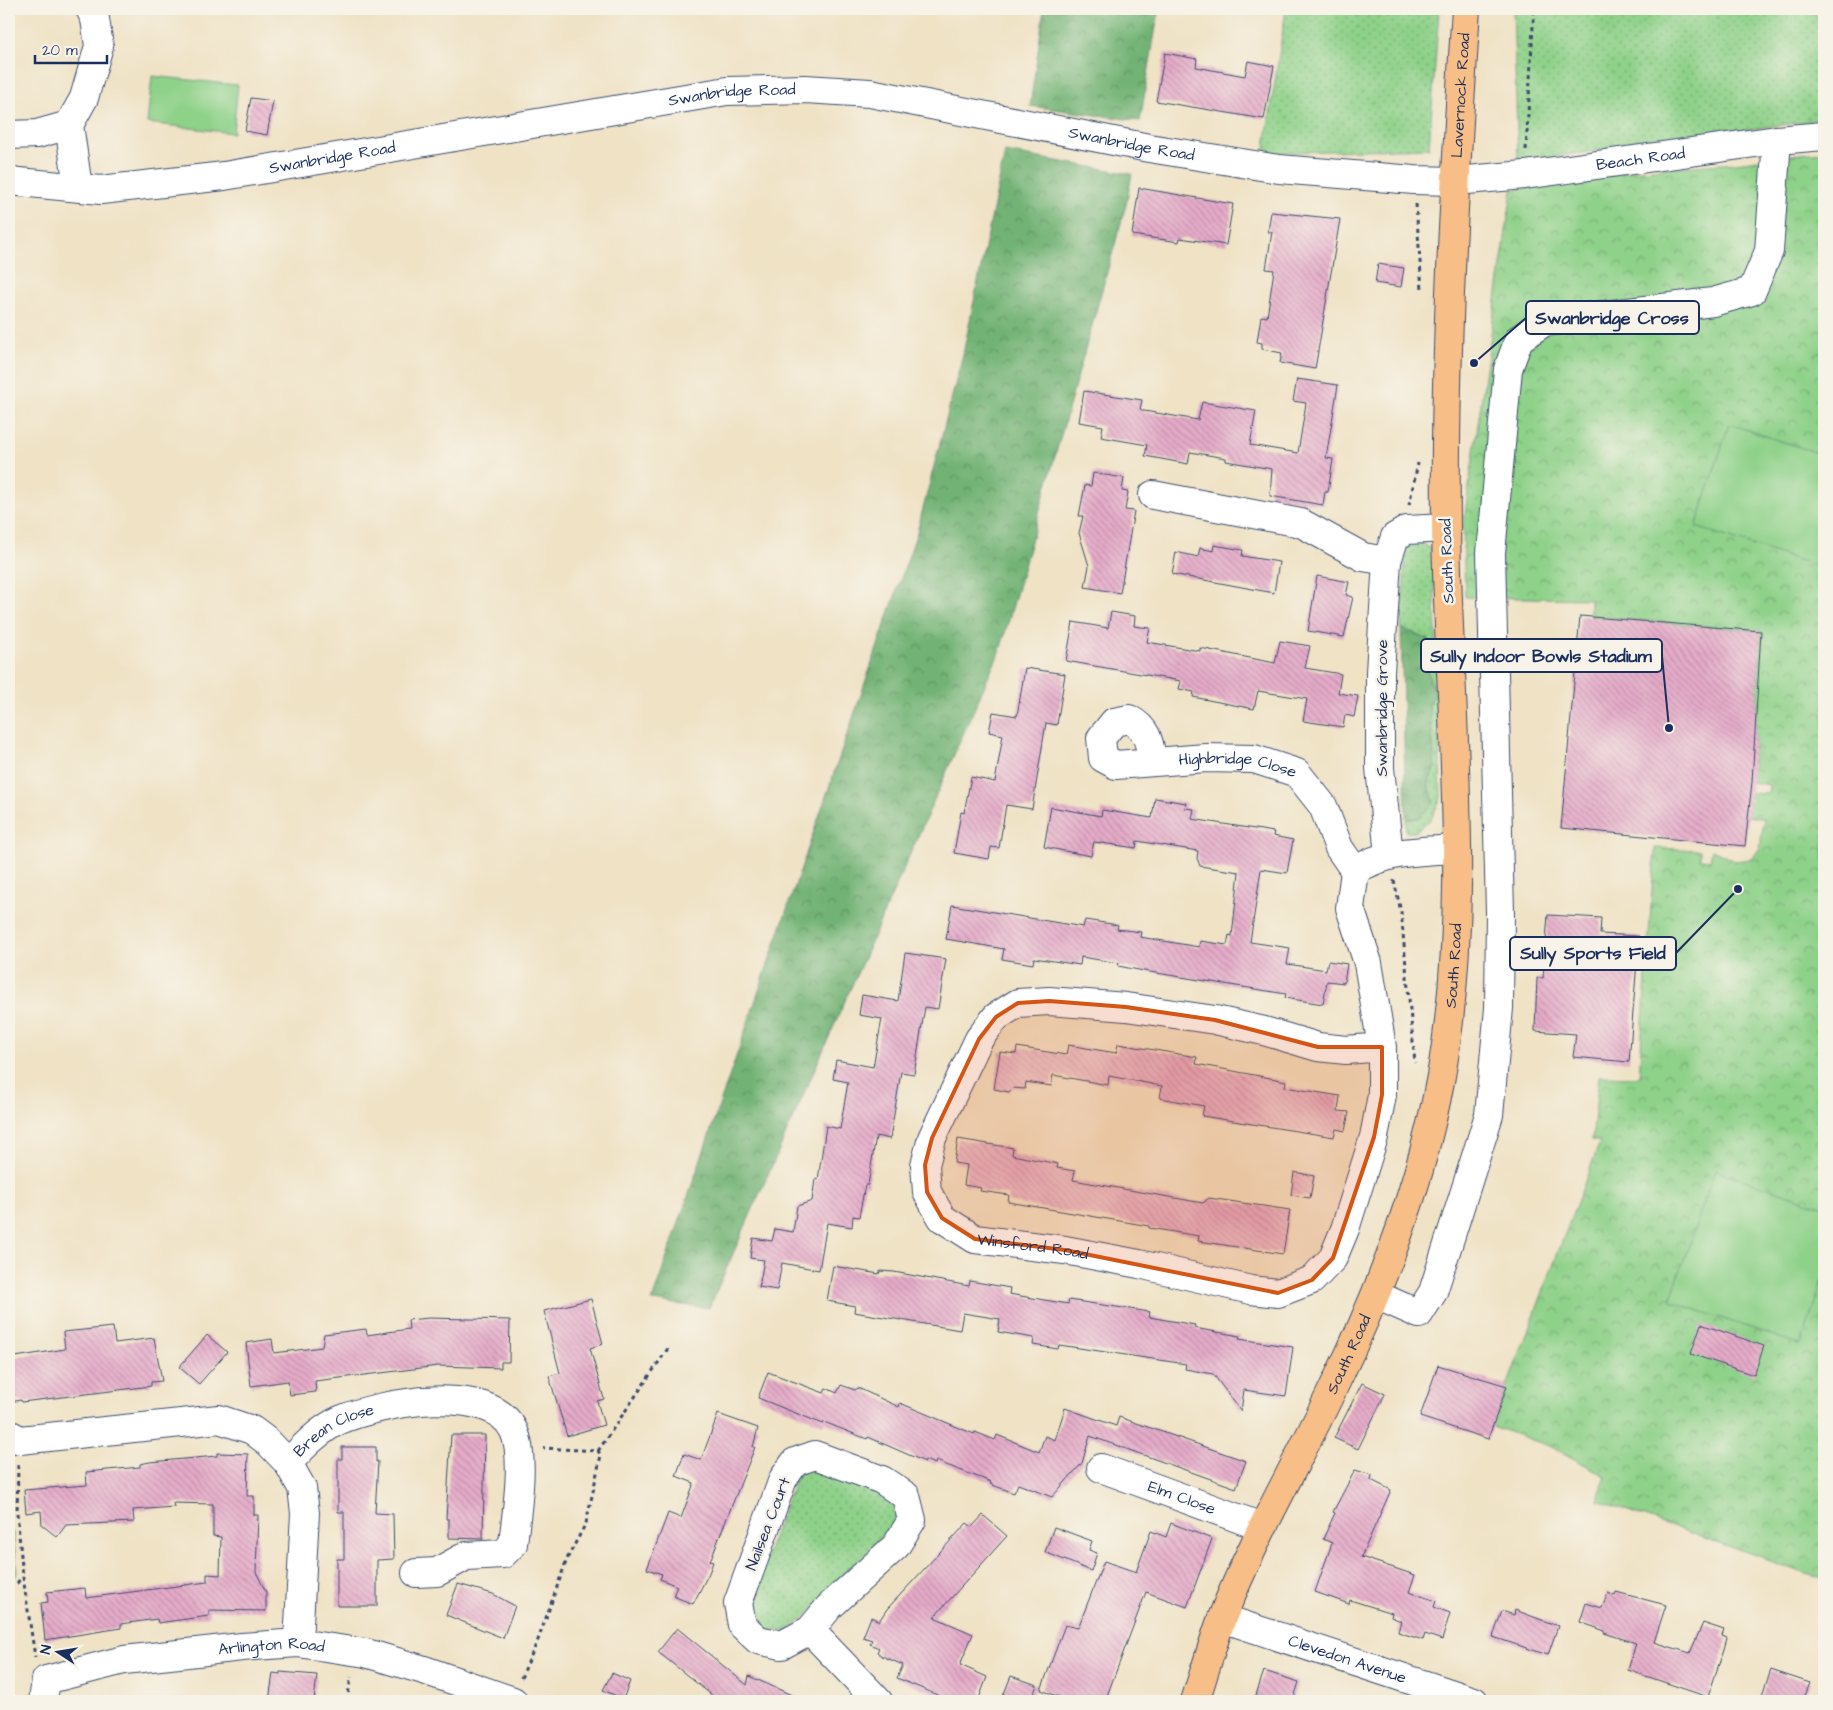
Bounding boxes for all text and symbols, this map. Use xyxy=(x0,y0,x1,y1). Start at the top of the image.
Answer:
scale bar xyxy=(35,32,108,64)
street label: Lavernock Road xyxy=(1446,32,1475,158)
text: 20 m xyxy=(42,40,78,61)
street label: Swanbridge Road xyxy=(667,78,796,112)
street label: Swanbridge Road xyxy=(1067,121,1196,166)
street label: Swanbridge Road xyxy=(267,136,397,179)
street label: Beach Road xyxy=(1595,142,1686,176)
callout: Swanbridge Cross xyxy=(1526,301,1699,334)
text: Swanbridge Cross xyxy=(1534,306,1689,332)
street label: South Road xyxy=(1435,518,1459,604)
street label: Swanbridge Grove xyxy=(1371,639,1394,776)
callout: Sully Indoor Bowls Stadium xyxy=(1421,639,1662,672)
text: Sully Indoor Bowls Stadium xyxy=(1429,644,1653,670)
street label: Highbridge Close xyxy=(1178,747,1300,783)
street label: South Road xyxy=(1439,923,1467,1009)
callout: Sully Sports Field xyxy=(1510,937,1676,970)
text: Sully Sports Field xyxy=(1519,941,1667,967)
street label: Winsford Road xyxy=(976,1228,1090,1265)
street label: South Road xyxy=(1321,1311,1376,1398)
street label: Brean Close xyxy=(288,1399,377,1462)
street label: Nailsea Court xyxy=(740,1474,796,1574)
street label: Elm Close xyxy=(1145,1475,1219,1520)
north arrow xyxy=(32,1628,82,1678)
street label: Clevedon Avenue xyxy=(1285,1630,1410,1689)
street label: Arlington Road xyxy=(217,1632,326,1661)
text: N xyxy=(36,1643,57,1656)

